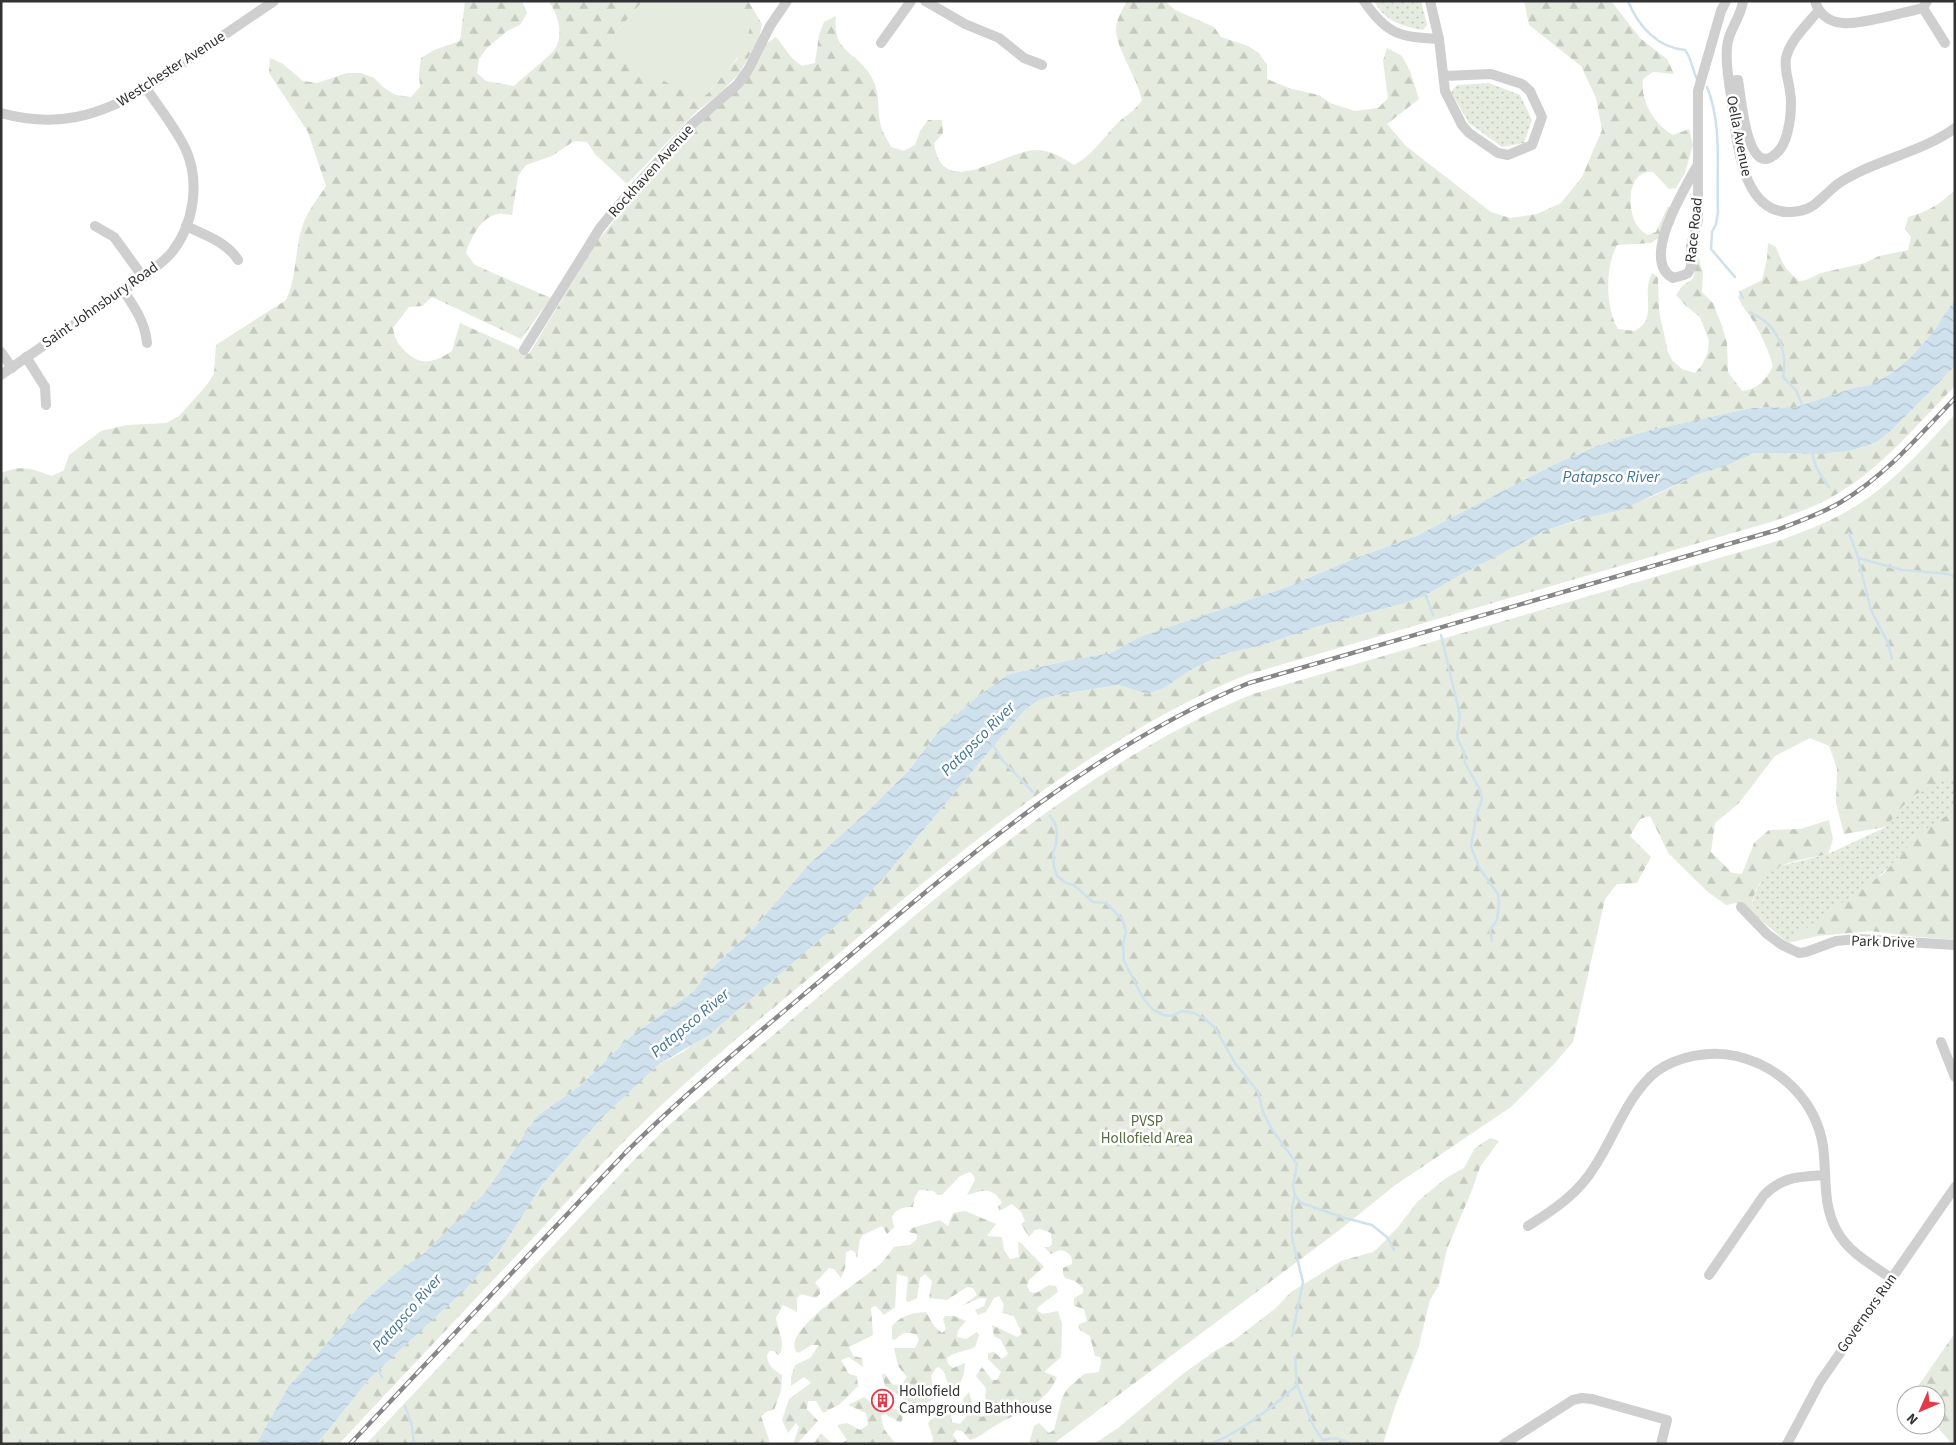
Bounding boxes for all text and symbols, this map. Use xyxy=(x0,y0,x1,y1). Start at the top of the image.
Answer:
street label: Westchester Avenue xyxy=(113,26,229,112)
street label: Oella Avenue xyxy=(1721,94,1757,178)
street label: Rockhaven Avenue xyxy=(604,120,698,222)
street label: Race Road xyxy=(1680,196,1708,264)
street label: Saint Johnsbury Road xyxy=(38,257,162,353)
water label: Patapsco River xyxy=(1563,466,1661,488)
water label: Patapsco River xyxy=(936,696,1021,781)
street label: Park Drive xyxy=(1851,930,1915,954)
water label: Patapsco River xyxy=(646,982,735,1063)
park label: PVSP Hollofield Area xyxy=(1101,1111,1193,1149)
water label: Patapsco River xyxy=(367,1268,448,1357)
street label: Governors Run xyxy=(1832,1269,1902,1357)
place label: Hollofield Campground Bathhouse xyxy=(899,1381,1052,1419)
north arrow xyxy=(1896,1385,1946,1435)
building icon: Hollofield Campground Bathhouse xyxy=(871,1388,895,1412)
text: N xyxy=(1902,1408,1923,1429)

